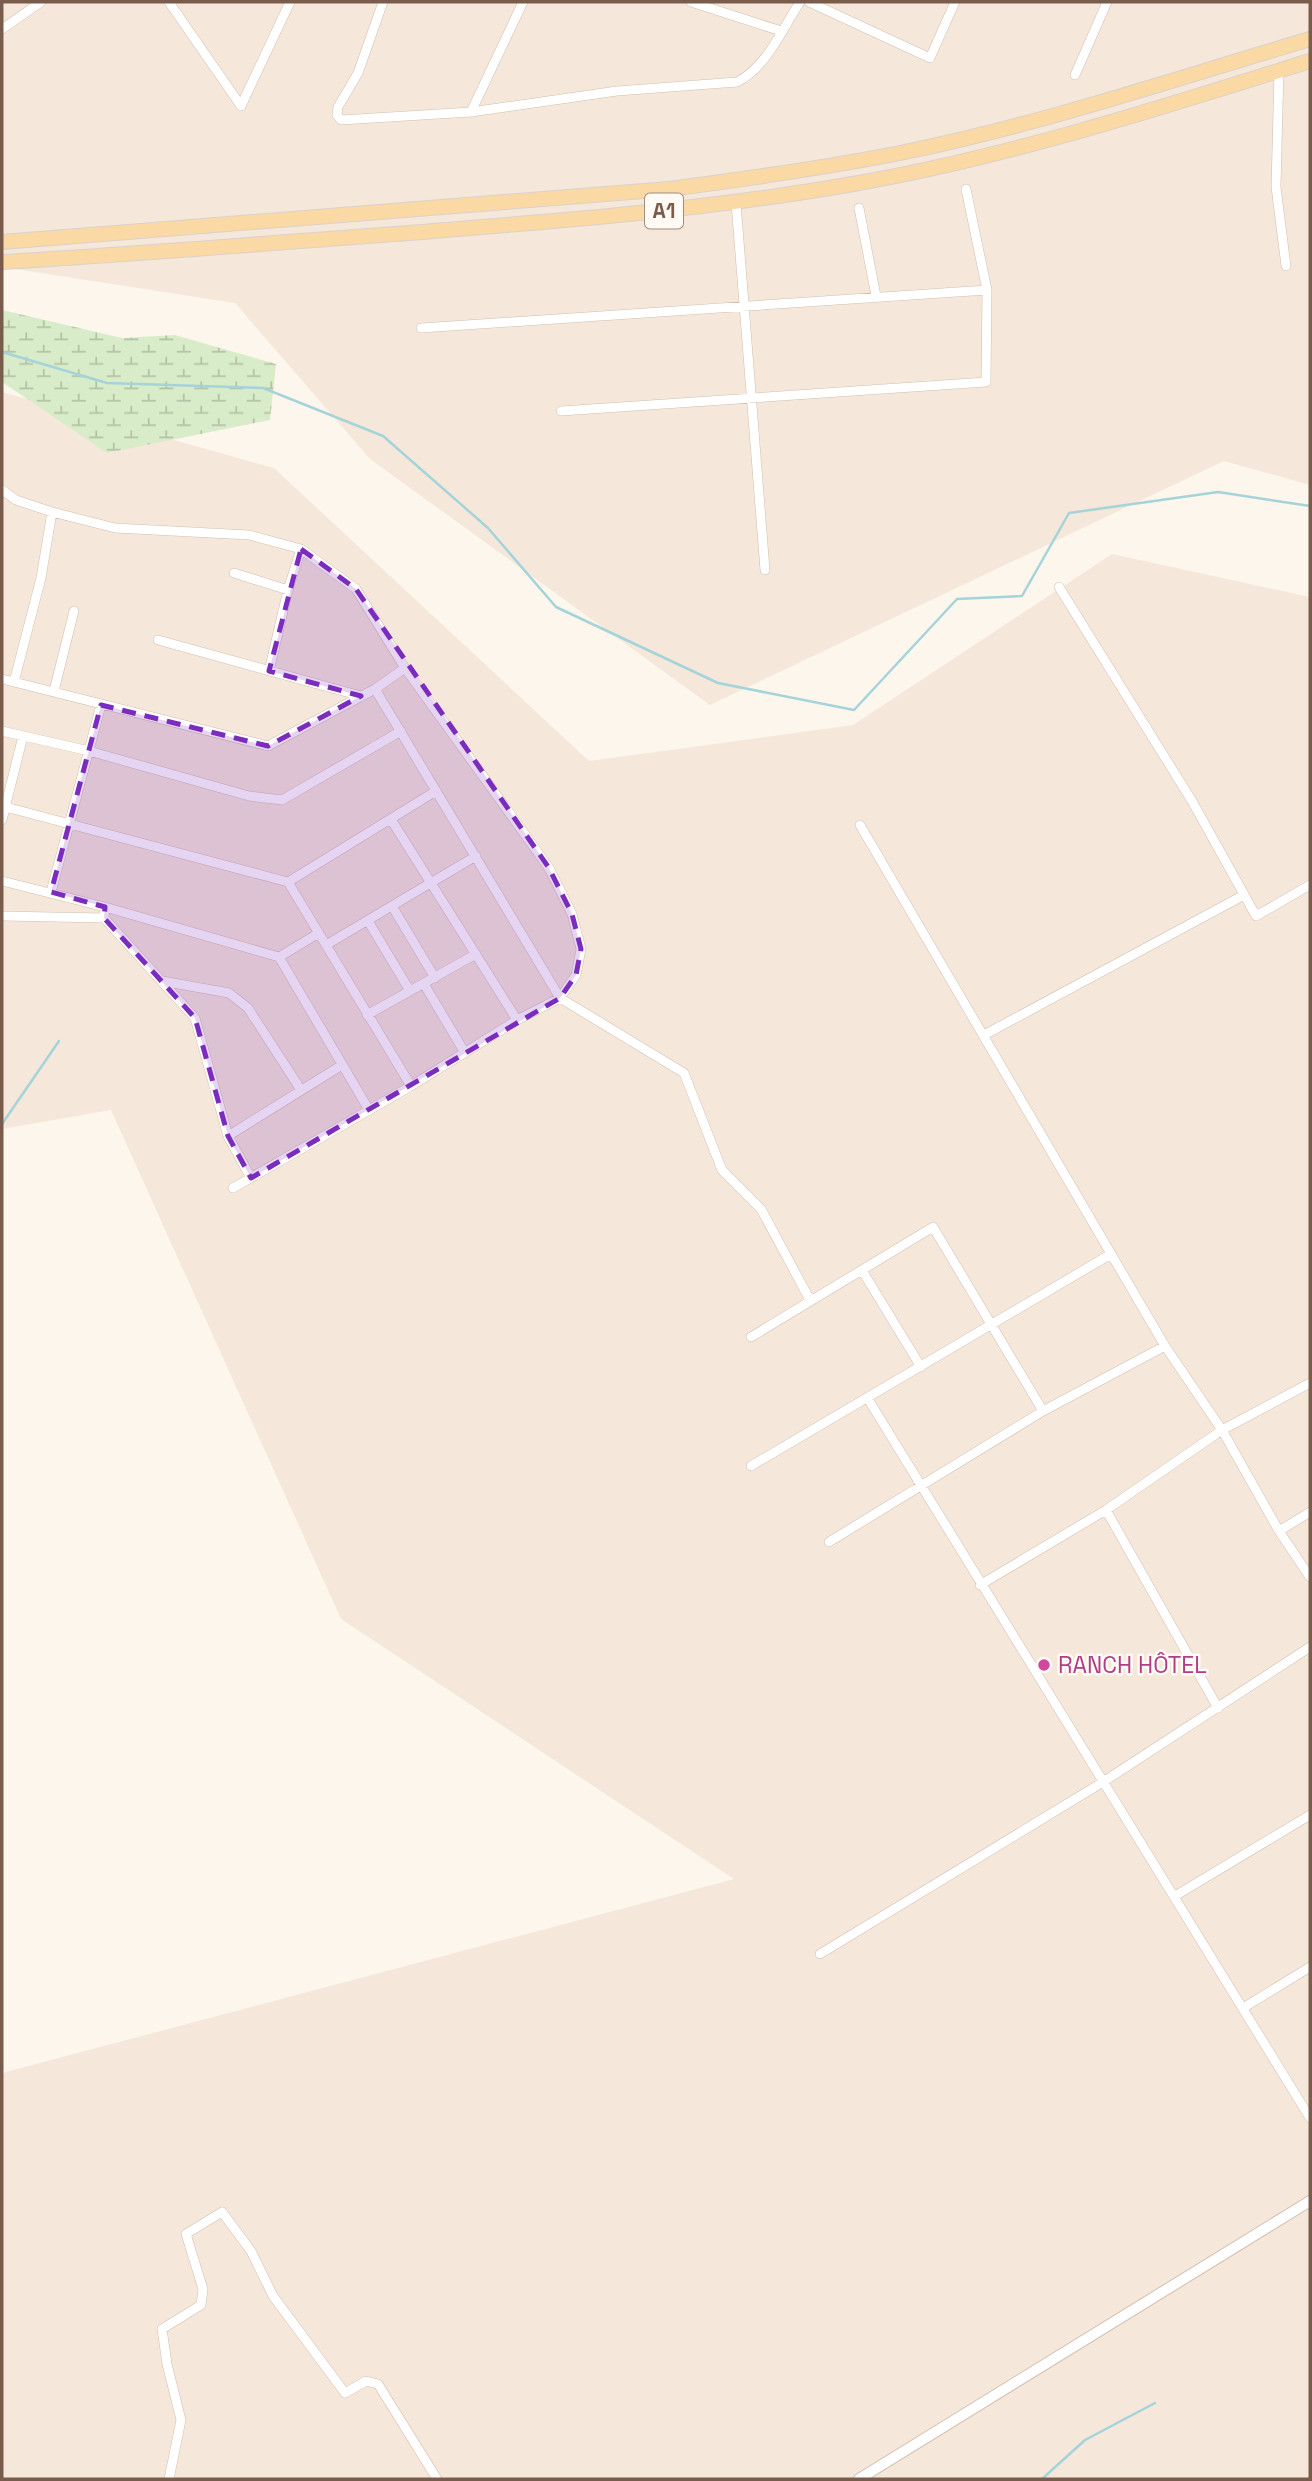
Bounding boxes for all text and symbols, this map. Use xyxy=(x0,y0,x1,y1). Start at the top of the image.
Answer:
road number: A1 xyxy=(645,194,683,228)
place label: RANCH HÔTEL xyxy=(1058,1650,1207,1680)
marker: RANCH HÔTEL xyxy=(1036,1657,1052,1673)

